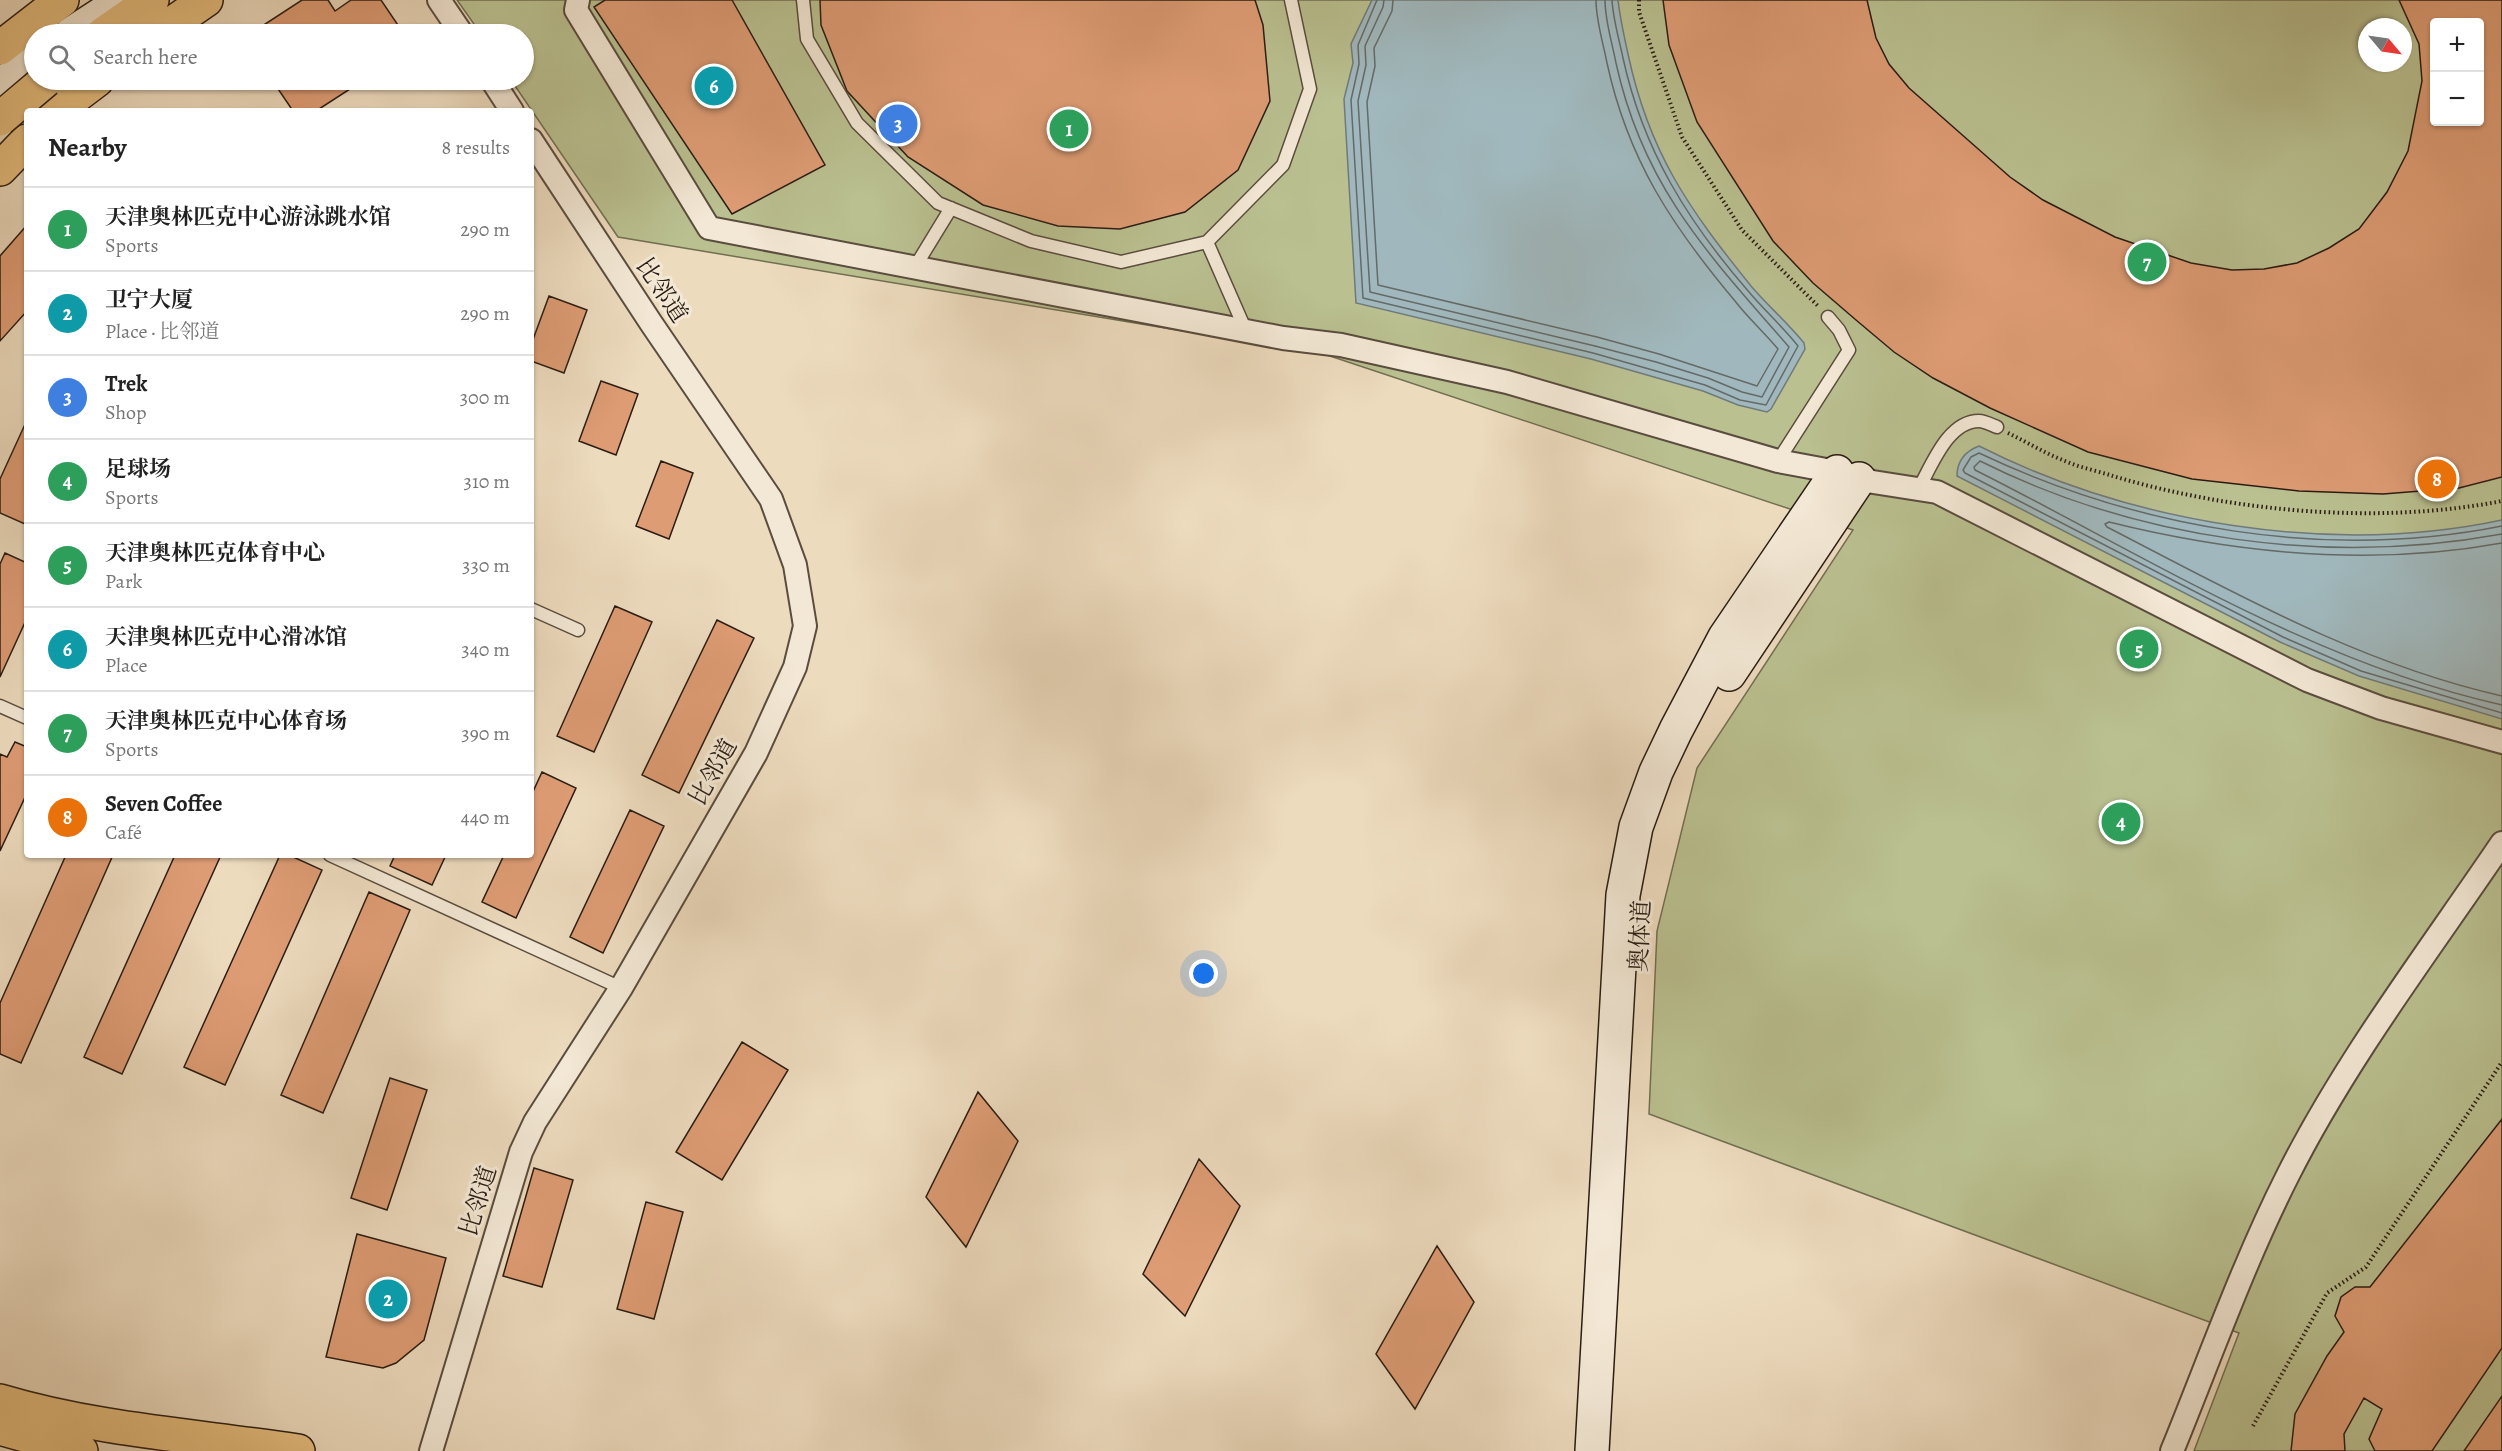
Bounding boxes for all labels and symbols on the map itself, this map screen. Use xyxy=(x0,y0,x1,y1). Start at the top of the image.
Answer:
north arrow xyxy=(2358,18,2412,72)
pin: 6 xyxy=(694,64,734,109)
pin: 3 xyxy=(878,102,918,146)
pin: 1 xyxy=(1050,106,1088,152)
pin: 7 xyxy=(2128,240,2166,284)
street label: 比邻道 xyxy=(629,251,695,329)
pin: 8 xyxy=(2418,456,2456,502)
pin: 5 xyxy=(2120,626,2158,672)
street label: 比邻道 xyxy=(682,733,744,811)
pin: 4 xyxy=(2102,800,2140,844)
street label: 奥体道 xyxy=(1622,899,1658,973)
your location xyxy=(1189,959,1218,988)
street label: 比邻道 xyxy=(452,1162,504,1240)
pin: 2 xyxy=(368,1276,408,1322)

